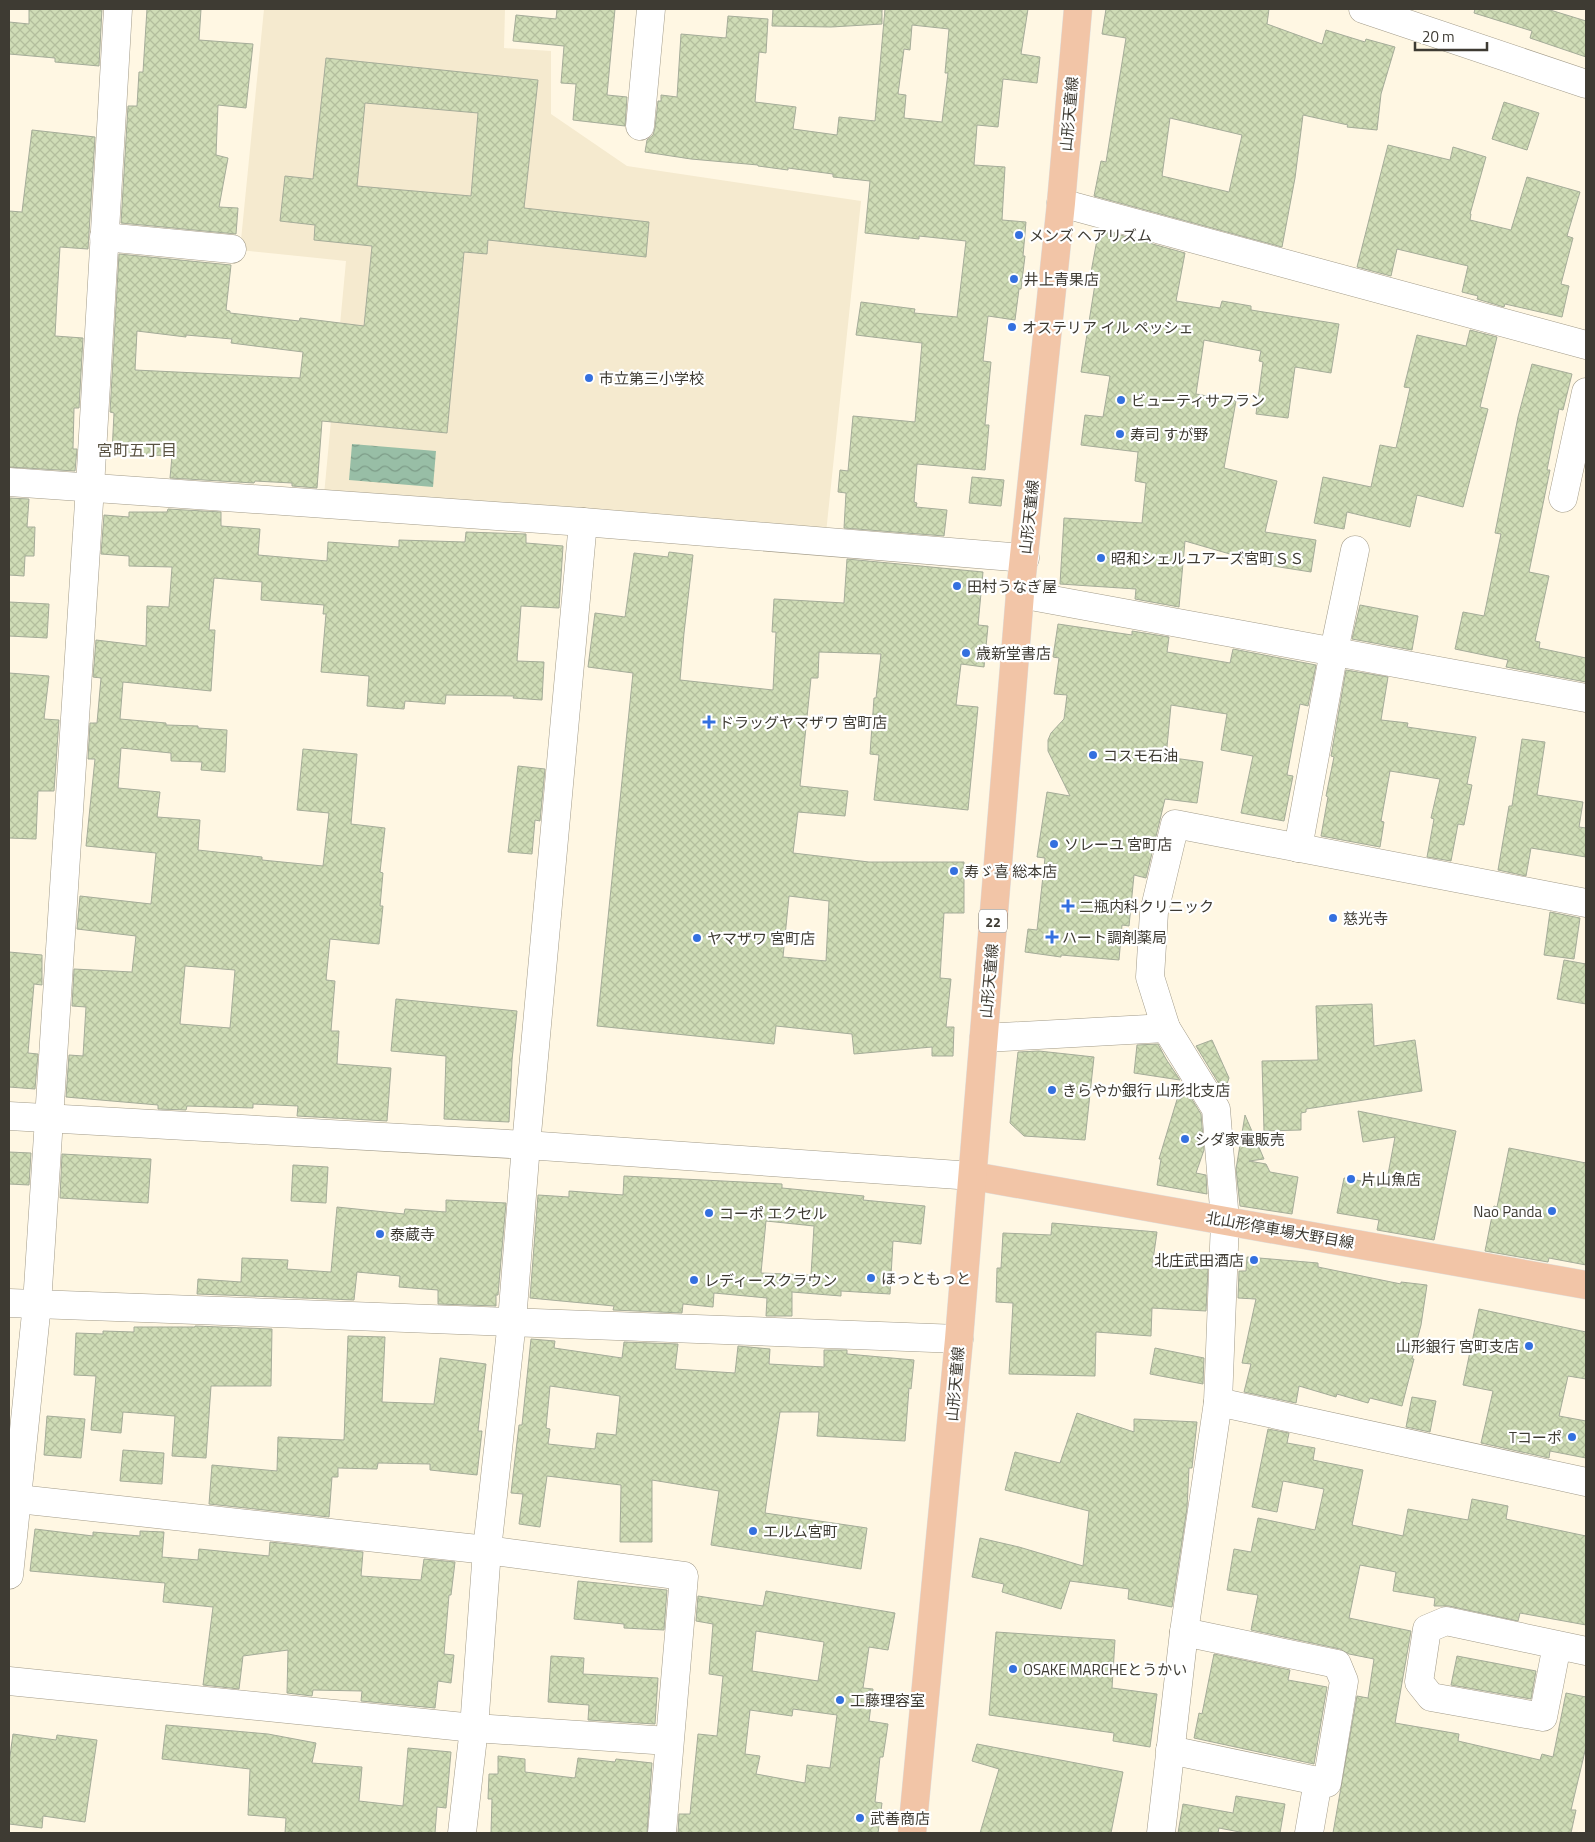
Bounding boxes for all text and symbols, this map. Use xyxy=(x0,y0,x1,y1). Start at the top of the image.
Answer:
scale bar xyxy=(1415,20,1488,52)
text: 20 m xyxy=(1422,25,1455,48)
street label: 山形天童線 xyxy=(1054,76,1084,152)
place label: メンズ ヘアリズム xyxy=(1029,224,1152,247)
marker: メンズ ヘアリズム xyxy=(1013,229,1025,241)
place label: 井上青果店 xyxy=(1024,268,1099,291)
marker: 井上青果店 xyxy=(1008,273,1020,285)
place label: オステリア イル ペッシェ xyxy=(1022,316,1194,339)
marker: オステリア イル ペッシェ xyxy=(1006,321,1018,333)
place label: 市立第三小学校 xyxy=(599,367,704,390)
marker: 市立第三小学校 xyxy=(583,372,595,384)
place label: ビューティサフラン xyxy=(1131,389,1265,412)
marker: ビューティサフラン xyxy=(1115,394,1127,406)
place label: 寿司 すが野 xyxy=(1130,423,1208,446)
marker: 寿司 すが野 xyxy=(1114,428,1126,440)
district label: 宮町五丁目 xyxy=(97,438,177,462)
street label: 山形天童線 xyxy=(1014,478,1044,556)
place label: 昭和シェルユアーズ宮町ＳＳ xyxy=(1111,547,1304,570)
marker: 昭和シェルユアーズ宮町ＳＳ xyxy=(1095,552,1107,564)
place label: 田村うなぎ屋 xyxy=(967,575,1057,598)
marker: 田村うなぎ屋 xyxy=(951,580,963,592)
place label: 歳新堂書店 xyxy=(976,642,1051,665)
marker: 歳新堂書店 xyxy=(960,647,972,659)
place label: ドラッグヤマザワ 宮町店 xyxy=(719,711,887,734)
marker: ドラッグヤマザワ 宮町店 xyxy=(703,716,715,728)
place label: コスモ石油 xyxy=(1103,744,1178,767)
marker: コスモ石油 xyxy=(1087,749,1099,761)
place label: ソレーユ 宮町店 xyxy=(1064,833,1172,856)
marker: ソレーユ 宮町店 xyxy=(1048,838,1060,850)
place label: 寿ゞ喜 総本店 xyxy=(964,860,1057,883)
marker: 寿ゞ喜 総本店 xyxy=(948,865,960,877)
place label: 二瓶内科クリニック xyxy=(1079,895,1214,918)
marker: 二瓶内科クリニック xyxy=(1061,899,1075,913)
place label: 慈光寺 xyxy=(1343,907,1388,930)
road number: 22 xyxy=(979,909,1007,932)
marker: 慈光寺 xyxy=(1327,912,1339,924)
place label: ハート調剤薬局 xyxy=(1062,926,1167,949)
place label: ヤマザワ 宮町店 xyxy=(707,927,815,950)
marker: ハート調剤薬局 xyxy=(1046,931,1058,943)
marker: ヤマザワ 宮町店 xyxy=(691,932,703,944)
street label: 山形天童線 xyxy=(974,943,1004,1019)
place label: きらやか銀行 山形北支店 xyxy=(1062,1079,1230,1102)
marker: きらやか銀行 山形北支店 xyxy=(1046,1084,1058,1096)
place label: シダ家電販売 xyxy=(1195,1128,1285,1151)
marker: シダ家電販売 xyxy=(1179,1133,1191,1145)
place label: 片山魚店 xyxy=(1361,1168,1421,1191)
marker: 片山魚店 xyxy=(1345,1173,1357,1185)
place label: Nao Panda xyxy=(1473,1200,1542,1223)
place label: コーポ エクセル xyxy=(719,1202,827,1225)
marker: Nao Panda xyxy=(1546,1205,1558,1217)
street label: 北山形停車場大野目線 xyxy=(1204,1206,1356,1254)
marker: コーポ エクセル xyxy=(703,1207,715,1219)
place label: 泰蔵寺 xyxy=(390,1223,435,1246)
marker: 泰蔵寺 xyxy=(374,1228,386,1240)
place label: 北庄武田酒店 xyxy=(1154,1249,1244,1272)
marker: 北庄武田酒店 xyxy=(1248,1254,1260,1266)
place label: ほっともっと xyxy=(881,1267,971,1290)
place label: レディースクラウン xyxy=(704,1269,837,1292)
marker: ほっともっと xyxy=(865,1272,877,1284)
marker: レディースクラウン xyxy=(688,1274,700,1286)
place label: 山形銀行 宮町支店 xyxy=(1396,1335,1519,1358)
marker: 山形銀行 宮町支店 xyxy=(1523,1340,1535,1352)
street label: 山形天童線 xyxy=(940,1346,970,1422)
place label: Tコーポ xyxy=(1509,1426,1562,1449)
marker: Tコーポ xyxy=(1566,1431,1578,1443)
place label: エルム宮町 xyxy=(763,1520,838,1543)
marker: エルム宮町 xyxy=(747,1525,759,1537)
place label: OSAKE MARCHEとうかい xyxy=(1023,1658,1187,1681)
marker: OSAKE MARCHEとうかい xyxy=(1007,1663,1019,1675)
place label: 工藤理容室 xyxy=(850,1689,925,1712)
marker: 工藤理容室 xyxy=(834,1694,846,1706)
place label: 武善商店 xyxy=(870,1807,930,1830)
marker: 武善商店 xyxy=(854,1812,866,1824)

